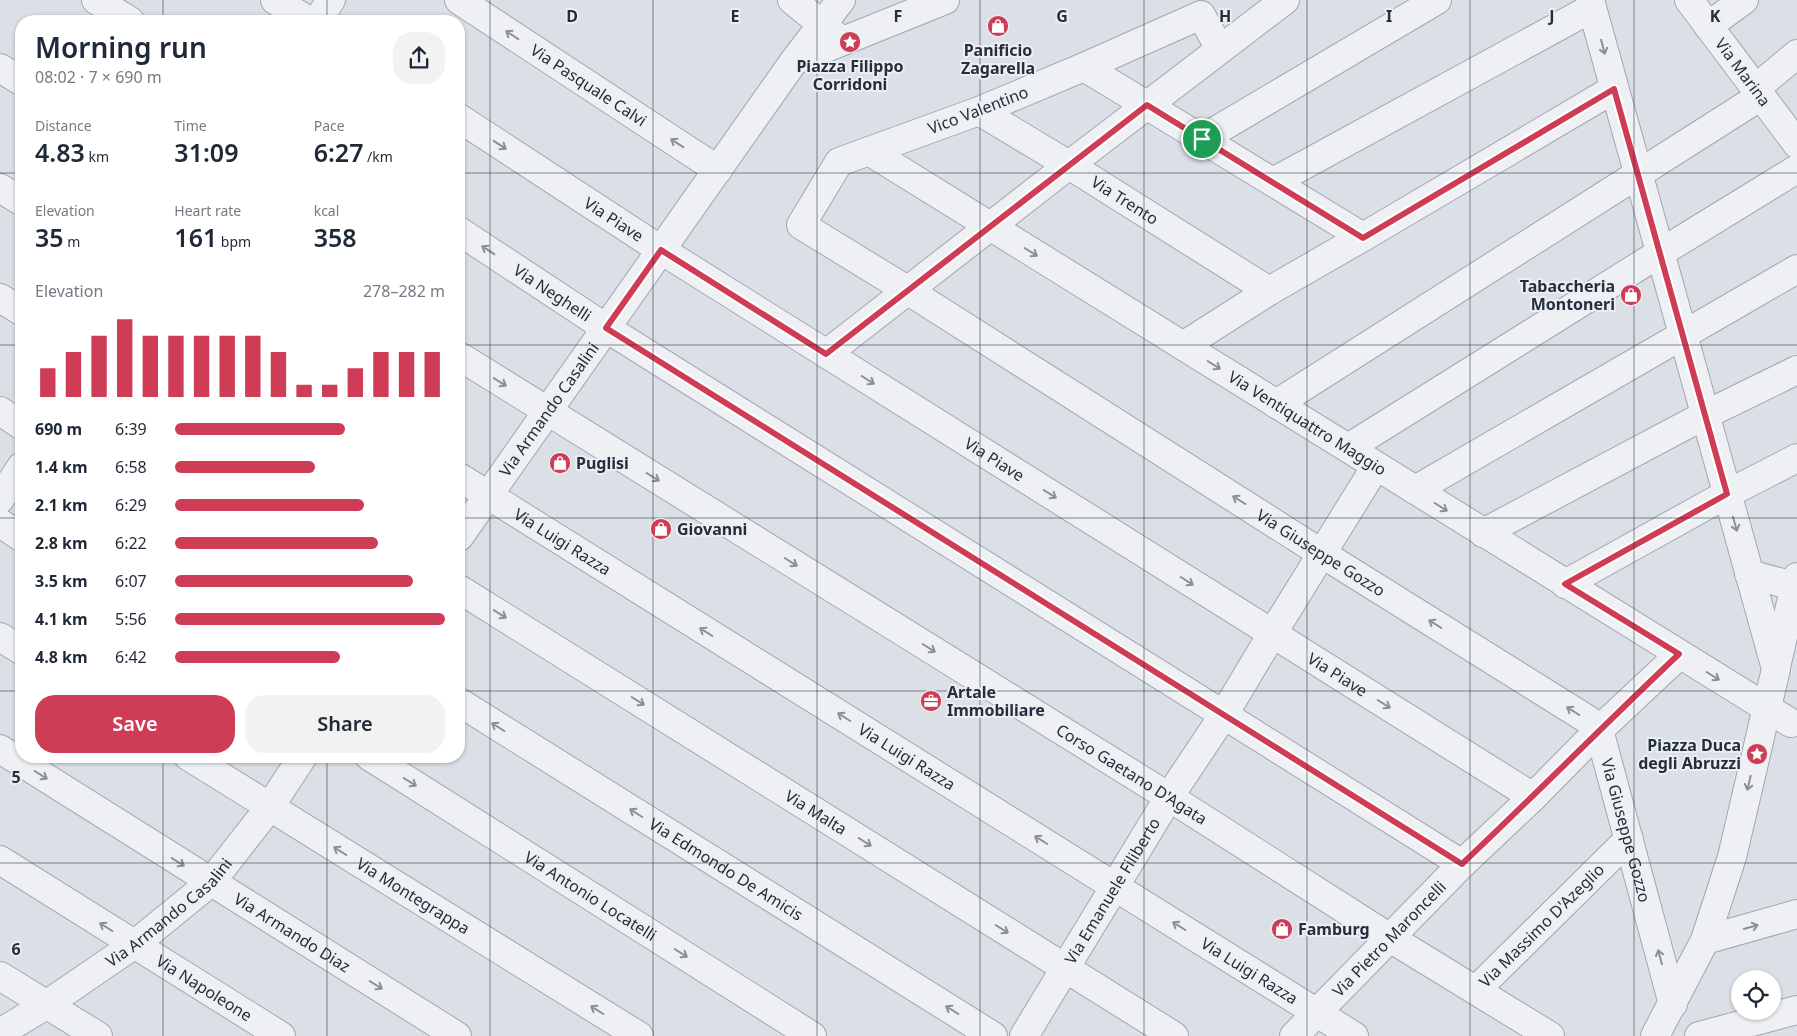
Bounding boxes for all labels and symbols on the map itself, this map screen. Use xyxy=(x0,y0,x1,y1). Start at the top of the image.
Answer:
text: D xyxy=(566,5,578,27)
text: E xyxy=(731,5,740,27)
text: F xyxy=(894,5,902,27)
text: G xyxy=(1056,5,1068,27)
text: H xyxy=(1219,5,1231,27)
text: I xyxy=(1386,5,1392,27)
text: J xyxy=(1547,5,1555,27)
text: K xyxy=(1710,5,1721,27)
shop icon: Panificio Zagarella xyxy=(986,14,1010,38)
one-way arrow xyxy=(505,29,519,40)
place icon: Piazza Filippo Corridoni xyxy=(838,30,862,54)
street label: Via Marina xyxy=(1710,33,1776,111)
street label: Via Pasquale Calvi xyxy=(526,39,651,131)
place label: Panificio Zagarella xyxy=(961,39,1035,79)
one-way arrow xyxy=(1598,39,1608,55)
place label: Piazza Filippo Corridoni xyxy=(796,55,904,95)
street label: Vico Valentino xyxy=(925,81,1031,139)
pin xyxy=(1181,118,1223,160)
one-way arrow xyxy=(670,138,684,148)
one-way arrow xyxy=(492,140,506,150)
street label: Via Trento xyxy=(1087,171,1163,230)
street label: Via Piave xyxy=(580,192,648,247)
one-way arrow xyxy=(481,245,495,256)
one-way arrow xyxy=(1024,248,1038,258)
street label: Via Neghelli xyxy=(509,259,596,326)
place label: Tabaccheria Montoneri xyxy=(1520,275,1615,315)
shop icon: Tabaccheria Montoneri xyxy=(1619,283,1643,307)
street label: Via Armando Casalini xyxy=(494,338,604,481)
one-way arrow xyxy=(1207,361,1221,371)
street label: Via Ventiquattro Maggio xyxy=(1224,366,1391,480)
one-way arrow xyxy=(860,375,874,385)
one-way arrow xyxy=(493,376,507,387)
street label: Via Piave xyxy=(960,432,1029,486)
shop icon: Puglisi xyxy=(548,451,572,475)
place label: Puglisi xyxy=(576,452,629,474)
one-way arrow xyxy=(645,472,659,482)
one-way arrow xyxy=(1042,490,1056,500)
one-way arrow xyxy=(1232,495,1246,505)
one-way arrow xyxy=(1434,502,1448,512)
street label: Via Luigi Razza xyxy=(510,503,615,580)
street label: Via Giuseppe Gozzo xyxy=(1252,504,1389,601)
one-way arrow xyxy=(1731,515,1741,531)
shop icon: Giovanni xyxy=(649,517,673,541)
place label: Giovanni xyxy=(677,518,747,540)
one-way arrow xyxy=(784,557,798,568)
one-way arrow xyxy=(1180,575,1194,586)
one-way arrow xyxy=(493,609,507,620)
one-way arrow xyxy=(1429,619,1443,629)
one-way arrow xyxy=(700,626,714,636)
one-way arrow xyxy=(922,643,936,653)
street label: Via Piave xyxy=(1303,647,1372,702)
one-way arrow xyxy=(1706,671,1720,681)
place label: Artale Immobiliare xyxy=(947,681,1045,721)
office icon: Artale Immobiliare xyxy=(919,689,943,713)
one-way arrow xyxy=(630,696,644,706)
one-way arrow xyxy=(1377,700,1391,710)
one-way arrow xyxy=(1567,705,1581,715)
one-way arrow xyxy=(838,712,852,722)
street label: Via Luigi Razza xyxy=(854,718,960,795)
street label: Corso Gaetano D'Agata xyxy=(1052,719,1211,830)
one-way arrow xyxy=(491,721,505,732)
place label: Piazza Duca degli Abruzzi xyxy=(1638,734,1741,774)
place icon: Piazza Duca degli Abruzzi xyxy=(1745,742,1769,766)
street label: Via Giuseppe Gozzo xyxy=(1596,756,1656,905)
text: 5 xyxy=(11,766,21,788)
one-way arrow xyxy=(34,770,48,780)
one-way arrow xyxy=(1744,775,1753,791)
one-way arrow xyxy=(403,778,417,788)
street label: Via Malta xyxy=(781,784,851,840)
one-way arrow xyxy=(629,807,643,817)
street label: Via Edmondo De Amicis xyxy=(645,813,807,925)
street label: Via Emanuele Filiberto xyxy=(1059,813,1165,968)
one-way arrow xyxy=(1035,835,1049,845)
one-way arrow xyxy=(857,838,871,848)
one-way arrow xyxy=(333,846,347,857)
street label: Via Antonio Locatelli xyxy=(520,846,661,946)
street label: Via Montegrappa xyxy=(352,852,474,939)
street label: Via Armando Casalini xyxy=(101,853,237,972)
one-way arrow xyxy=(171,857,185,867)
street label: Via Massimo D'Azeglio xyxy=(1474,859,1609,992)
street label: Via Pietro Maroncelli xyxy=(1327,876,1451,1002)
street label: Via Armando Diaz xyxy=(230,888,355,977)
shop icon: Famburg xyxy=(1270,917,1294,941)
place label: Famburg xyxy=(1298,918,1370,940)
one-way arrow xyxy=(100,921,114,931)
one-way arrow xyxy=(1173,921,1187,931)
one-way arrow xyxy=(1743,921,1759,931)
one-way arrow xyxy=(995,924,1009,934)
street label: Via Luigi Razza xyxy=(1197,932,1302,1009)
text: 6 xyxy=(11,938,21,960)
one-way arrow xyxy=(673,949,687,959)
street label: Via Napoleone xyxy=(152,950,256,1026)
one-way arrow xyxy=(1655,950,1665,966)
one-way arrow xyxy=(368,980,382,990)
one-way arrow xyxy=(591,1005,605,1015)
one-way arrow xyxy=(945,1005,959,1015)

